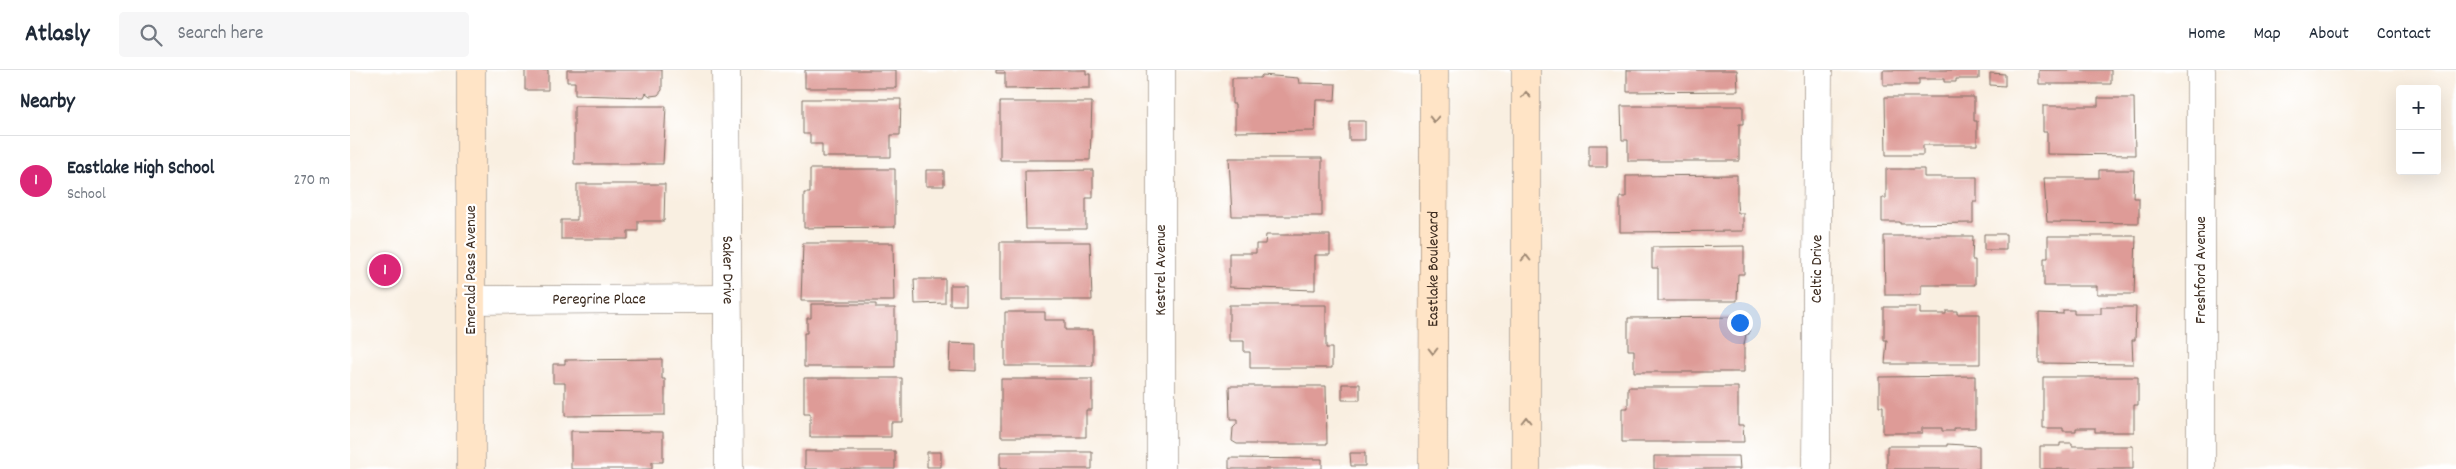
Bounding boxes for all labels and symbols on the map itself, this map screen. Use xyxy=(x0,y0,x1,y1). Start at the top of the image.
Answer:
one-way arrow xyxy=(1521,91,1531,99)
one-way arrow xyxy=(1429,115,1439,123)
street label: Emerald Pass Avenue xyxy=(460,205,483,335)
street label: Eastlake Boulevard xyxy=(1422,211,1445,327)
street label: Freshford Avenue xyxy=(2190,216,2213,324)
street label: Kestrel Avenue xyxy=(1150,224,1173,316)
street label: Celtic Drive xyxy=(1805,235,1829,303)
street label: Saker Drive xyxy=(716,236,739,304)
pin: 1 xyxy=(369,251,401,289)
one-way arrow xyxy=(1521,254,1531,262)
street label: Peregrine Place xyxy=(552,288,646,311)
your location xyxy=(1727,310,1753,336)
one-way arrow xyxy=(1428,348,1438,355)
one-way arrow xyxy=(1521,416,1531,424)

